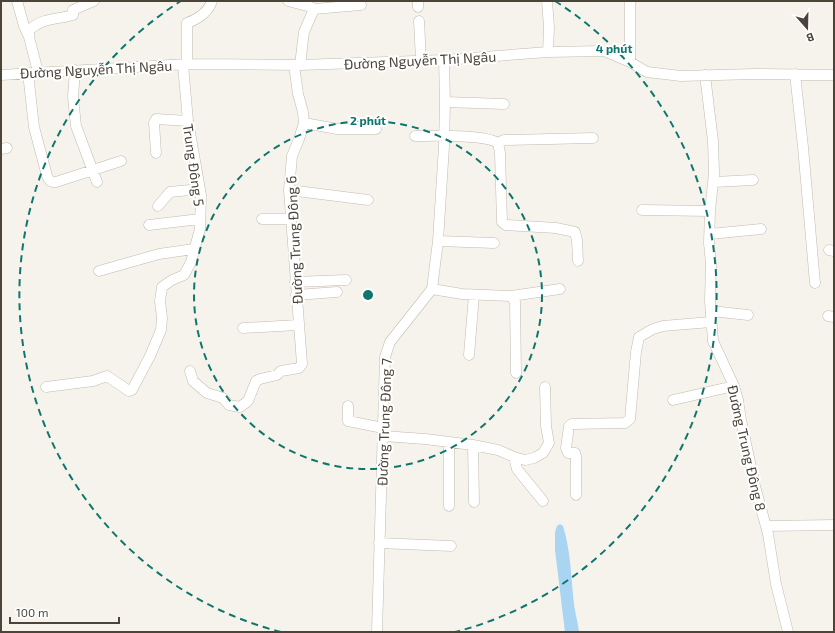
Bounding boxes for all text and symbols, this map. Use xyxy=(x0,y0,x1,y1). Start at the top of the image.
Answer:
north arrow xyxy=(787,8,827,48)
text: B xyxy=(805,31,816,45)
text: 4 phút xyxy=(596,41,632,55)
street label: Đường Nguyễn Thị Ngâu xyxy=(343,48,497,72)
street label: Đường Nguyễn Thị Ngâu xyxy=(19,57,173,81)
text: 2 phút xyxy=(350,113,386,127)
street label: Trung Đông 5 xyxy=(180,123,208,207)
street label: Đường Trung Đông 6 xyxy=(282,175,306,305)
centre of rings xyxy=(361,288,375,302)
street label: Đường Trung Đông 7 xyxy=(373,358,395,486)
street label: Đường Trung Đông 8 xyxy=(724,383,770,513)
scale bar xyxy=(10,599,119,625)
text: 100 m xyxy=(16,605,48,619)

